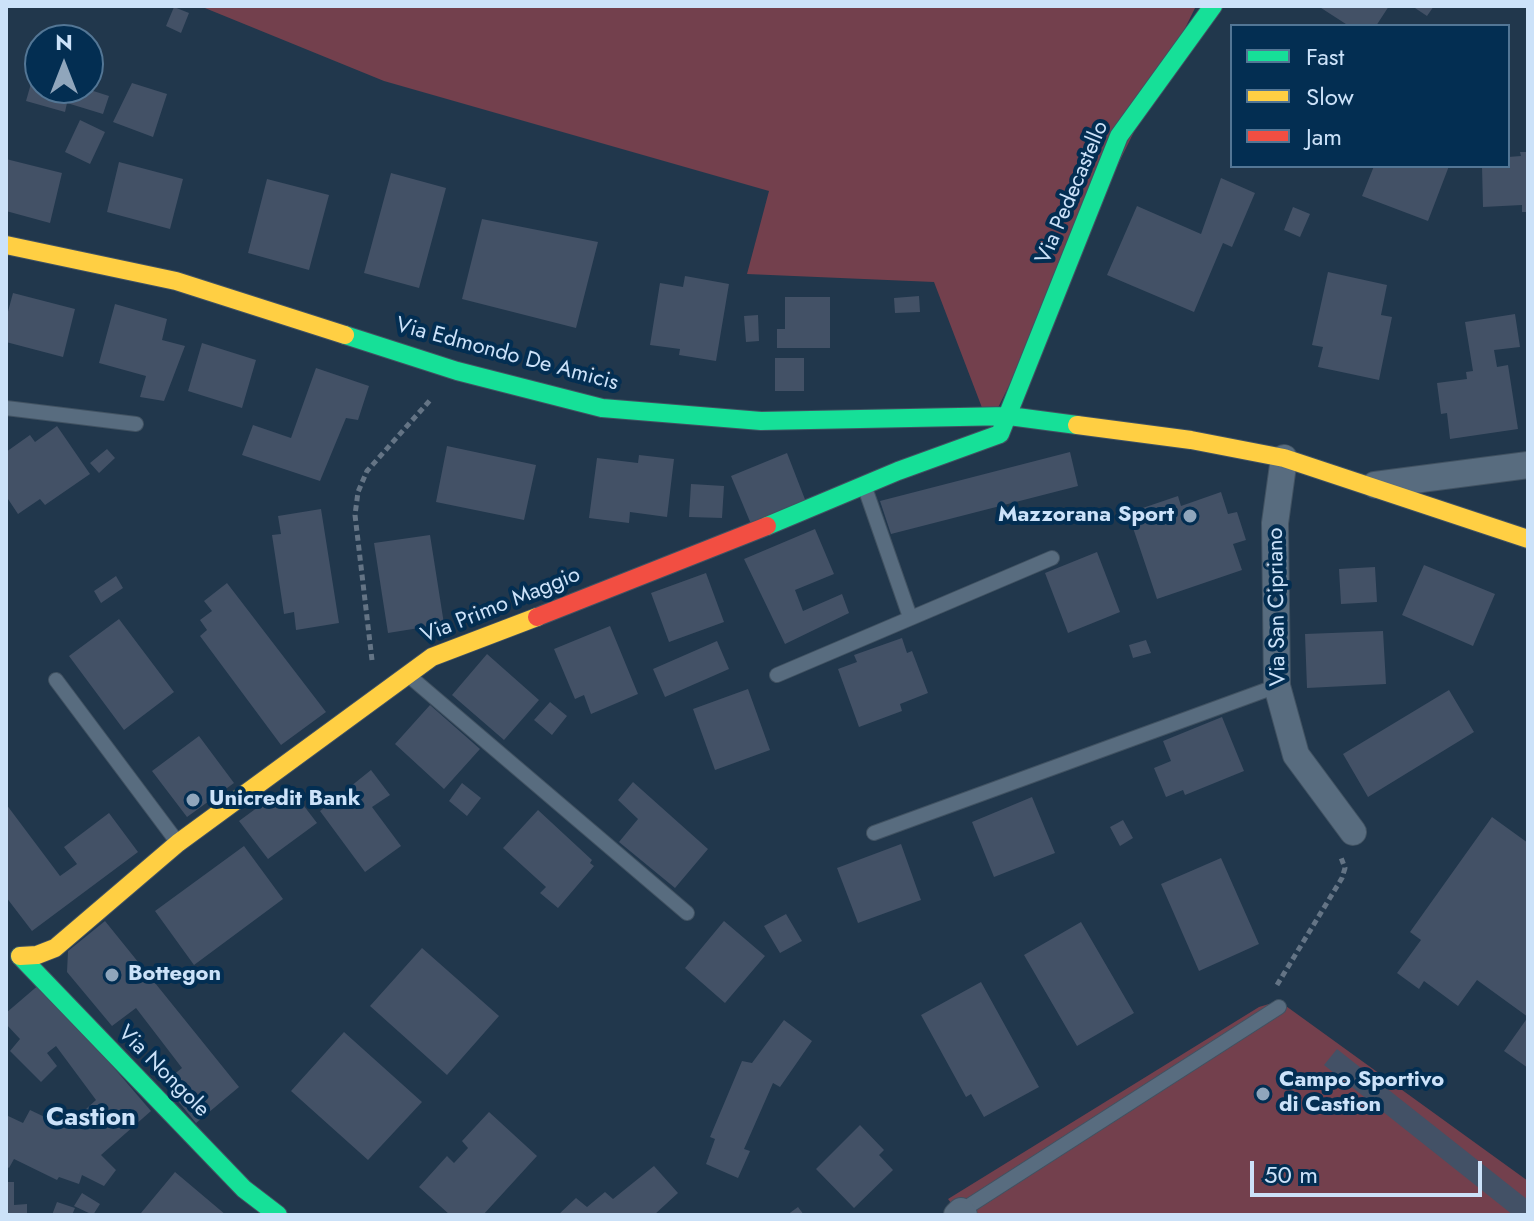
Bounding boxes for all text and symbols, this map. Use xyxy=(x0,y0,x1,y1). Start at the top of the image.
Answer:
north arrow xyxy=(24,24,104,104)
legend xyxy=(1230,24,1510,168)
text: N xyxy=(55,26,73,58)
text: Fast xyxy=(1306,39,1344,74)
text: Slow xyxy=(1306,79,1354,114)
street label: Via Pedecastello xyxy=(1031,118,1115,268)
text: Jam xyxy=(1306,119,1342,154)
street label: Via Edmondo De Amicis xyxy=(393,313,621,397)
place label: Mazzorana Sport xyxy=(998,503,1174,529)
marker: Mazzorana Sport xyxy=(1181,507,1199,525)
street label: Via San Cipriano xyxy=(1263,527,1293,687)
street label: Via Primo Maggio xyxy=(418,562,584,650)
place label: Unicredit Bank xyxy=(209,787,360,813)
marker: Unicredit Bank xyxy=(184,791,202,809)
place label: Bottegon xyxy=(128,962,221,988)
marker: Bottegon xyxy=(103,966,121,984)
street label: Via Nongole xyxy=(112,1021,214,1123)
place label: Campo Sportivo di Castion xyxy=(1279,1068,1444,1120)
marker: Campo Sportivo di Castion xyxy=(1254,1085,1272,1103)
district label: Castion xyxy=(46,1103,136,1135)
scale bar xyxy=(1254,1145,1486,1195)
text: 50 m xyxy=(1264,1157,1318,1192)

